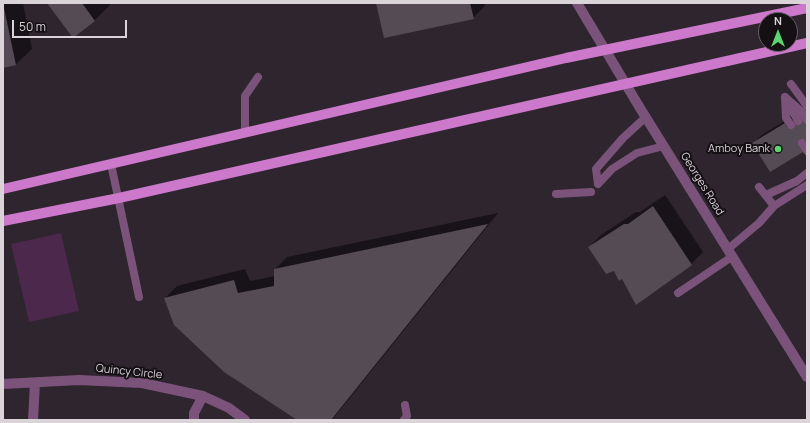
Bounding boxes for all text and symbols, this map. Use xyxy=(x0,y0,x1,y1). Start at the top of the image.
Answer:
scale bar xyxy=(14,12,129,38)
north arrow xyxy=(758,12,798,52)
text: N xyxy=(774,13,782,28)
text: 50 m xyxy=(19,18,46,35)
place label: Amboy Bank xyxy=(708,142,770,156)
marker: Amboy Bank xyxy=(773,144,783,154)
street label: Georges Road xyxy=(677,150,727,218)
street label: Quincy Circle xyxy=(95,362,163,382)

